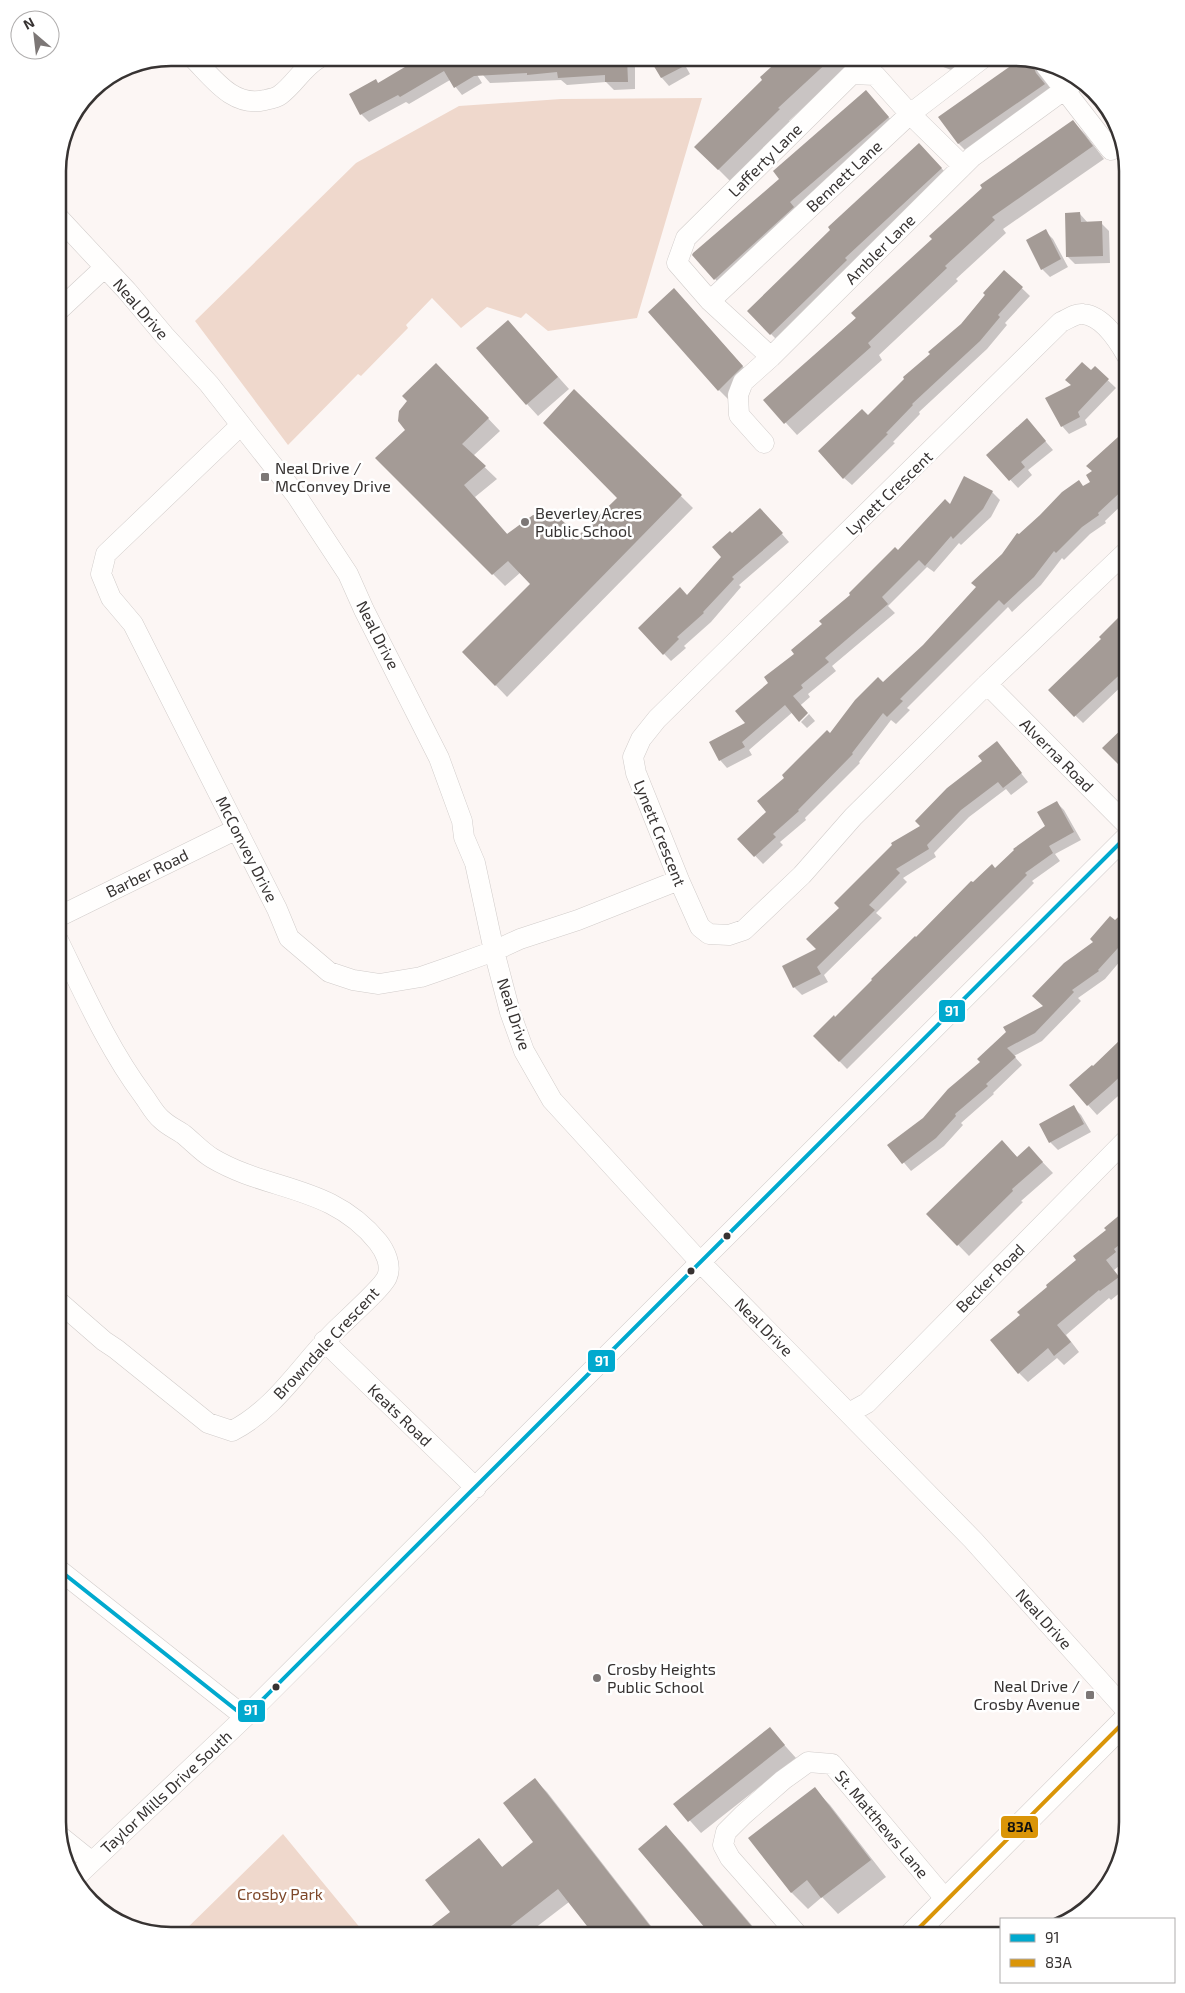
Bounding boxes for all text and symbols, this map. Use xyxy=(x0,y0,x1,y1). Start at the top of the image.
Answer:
north arrow xyxy=(10,10,60,60)
text: N xyxy=(20,13,37,33)
street label: Lafferty Lane xyxy=(724,119,805,200)
street label: Bennett Lane xyxy=(802,136,885,215)
street label: Ambler Lane xyxy=(841,210,919,288)
street label: Neal Drive xyxy=(110,274,173,343)
street label: Lynett Crescent xyxy=(841,447,936,539)
place label: Neal Drive / McConvey Drive xyxy=(275,458,391,495)
marker: Neal Drive / McConvey Drive xyxy=(259,471,271,483)
place label: Beverley Acres Public School xyxy=(535,503,642,540)
marker: Beverley Acres Public School xyxy=(519,516,531,528)
street label: Neal Drive xyxy=(353,597,404,672)
street label: Alverna Road xyxy=(1017,714,1098,795)
street label: Lynett Crescent xyxy=(630,777,690,889)
street label: McConvey Drive xyxy=(213,793,282,905)
street label: Barber Road xyxy=(102,844,191,901)
street label: Neal Drive xyxy=(494,975,535,1052)
line badge: 91 xyxy=(938,999,966,1023)
text: 91 xyxy=(945,1002,959,1019)
unlabelled marker xyxy=(722,1231,732,1241)
street label: Becker Road xyxy=(951,1239,1028,1316)
unlabelled marker xyxy=(686,1266,696,1276)
street label: Browndale Crescent xyxy=(269,1283,382,1403)
street label: Neal Drive xyxy=(731,1294,797,1360)
line badge: 91 xyxy=(587,1349,616,1373)
text: 91 xyxy=(595,1352,609,1369)
street label: Keats Road xyxy=(365,1380,436,1450)
street label: Neal Drive xyxy=(1012,1585,1076,1653)
place label: Crosby Heights Public School xyxy=(607,1659,716,1696)
marker: Crosby Heights Public School xyxy=(591,1672,603,1684)
place label: Neal Drive / Crosby Avenue xyxy=(974,1676,1080,1713)
unlabelled marker xyxy=(271,1682,281,1692)
marker: Neal Drive / Crosby Avenue xyxy=(1084,1689,1096,1701)
line badge: 91 xyxy=(237,1699,266,1723)
text: 91 xyxy=(244,1701,258,1718)
street label: Taylor Mills Drive South xyxy=(96,1726,235,1857)
street label: St. Matthews Lane xyxy=(832,1766,933,1881)
line badge: 83A xyxy=(1000,1815,1039,1839)
text: 83A xyxy=(1007,1818,1034,1835)
park label: Crosby Park xyxy=(237,1884,323,1903)
legend xyxy=(1000,1918,1175,1983)
text: 91 xyxy=(1045,1928,1060,1946)
text: 83A xyxy=(1045,1953,1072,1971)

